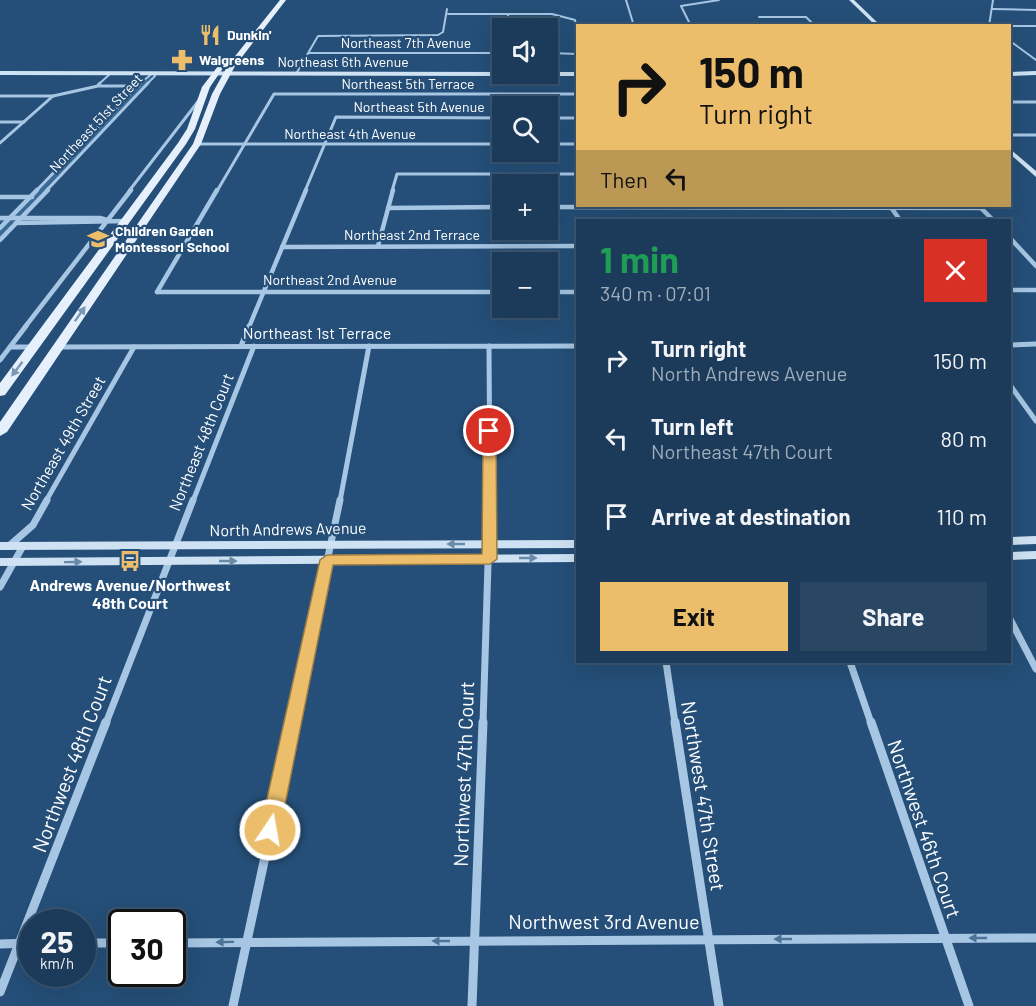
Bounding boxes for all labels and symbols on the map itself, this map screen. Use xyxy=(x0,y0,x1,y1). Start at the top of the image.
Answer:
restaurant icon: Dunkin' xyxy=(198,23,222,47)
place label: Dunkin' xyxy=(227,26,272,43)
street label: Northeast 7th Avenue xyxy=(341,34,471,51)
pharmacy icon: Walgreens xyxy=(170,48,194,72)
place label: Walgreens xyxy=(199,51,264,68)
street label: Northeast 6th Avenue xyxy=(277,53,409,70)
street label: Northeast 51st Street xyxy=(46,70,146,175)
street label: Northeast 5th Terrace xyxy=(341,75,475,92)
street label: Northeast 5th Avenue xyxy=(353,98,485,115)
street label: Northeast 4th Avenue xyxy=(284,125,416,142)
place label: Children Garden Montessori School xyxy=(115,222,229,255)
street label: Northeast 2nd Terrace xyxy=(344,226,480,243)
school or university icon: Children Garden Montessori School xyxy=(86,227,110,251)
street label: Northeast 2nd Avenue xyxy=(263,271,397,288)
one-way arrow xyxy=(74,306,85,322)
street label: Northeast 1st Terrace xyxy=(243,323,391,342)
one-way arrow xyxy=(11,361,23,377)
street label: Northeast 48th Court xyxy=(164,370,237,513)
street label: Northeast 49th Street xyxy=(16,372,109,513)
pin xyxy=(463,405,514,456)
street label: North Andrews Avenue xyxy=(209,518,367,539)
one-way arrow xyxy=(447,539,466,549)
bus stop icon: Andrews Avenue/Northwest 48th Court xyxy=(118,549,142,573)
one-way arrow xyxy=(518,553,537,563)
one-way arrow xyxy=(218,556,237,566)
one-way arrow xyxy=(63,557,82,567)
place label: Andrews Avenue/Northwest 48th Court xyxy=(29,575,231,612)
street label: Northwest 48th Court xyxy=(26,672,116,855)
street label: Northwest 47th Court xyxy=(448,681,478,867)
street label: Northwest 47th Street xyxy=(677,699,731,892)
street label: Northwest 46th Court xyxy=(883,736,967,921)
position arrow xyxy=(238,798,302,862)
speed limit sign: 30 xyxy=(108,909,186,987)
street label: Northwest 3rd Avenue xyxy=(508,909,700,933)
one-way arrow xyxy=(968,933,987,943)
one-way arrow xyxy=(773,934,792,944)
one-way arrow xyxy=(431,936,450,946)
one-way arrow xyxy=(215,937,234,947)

